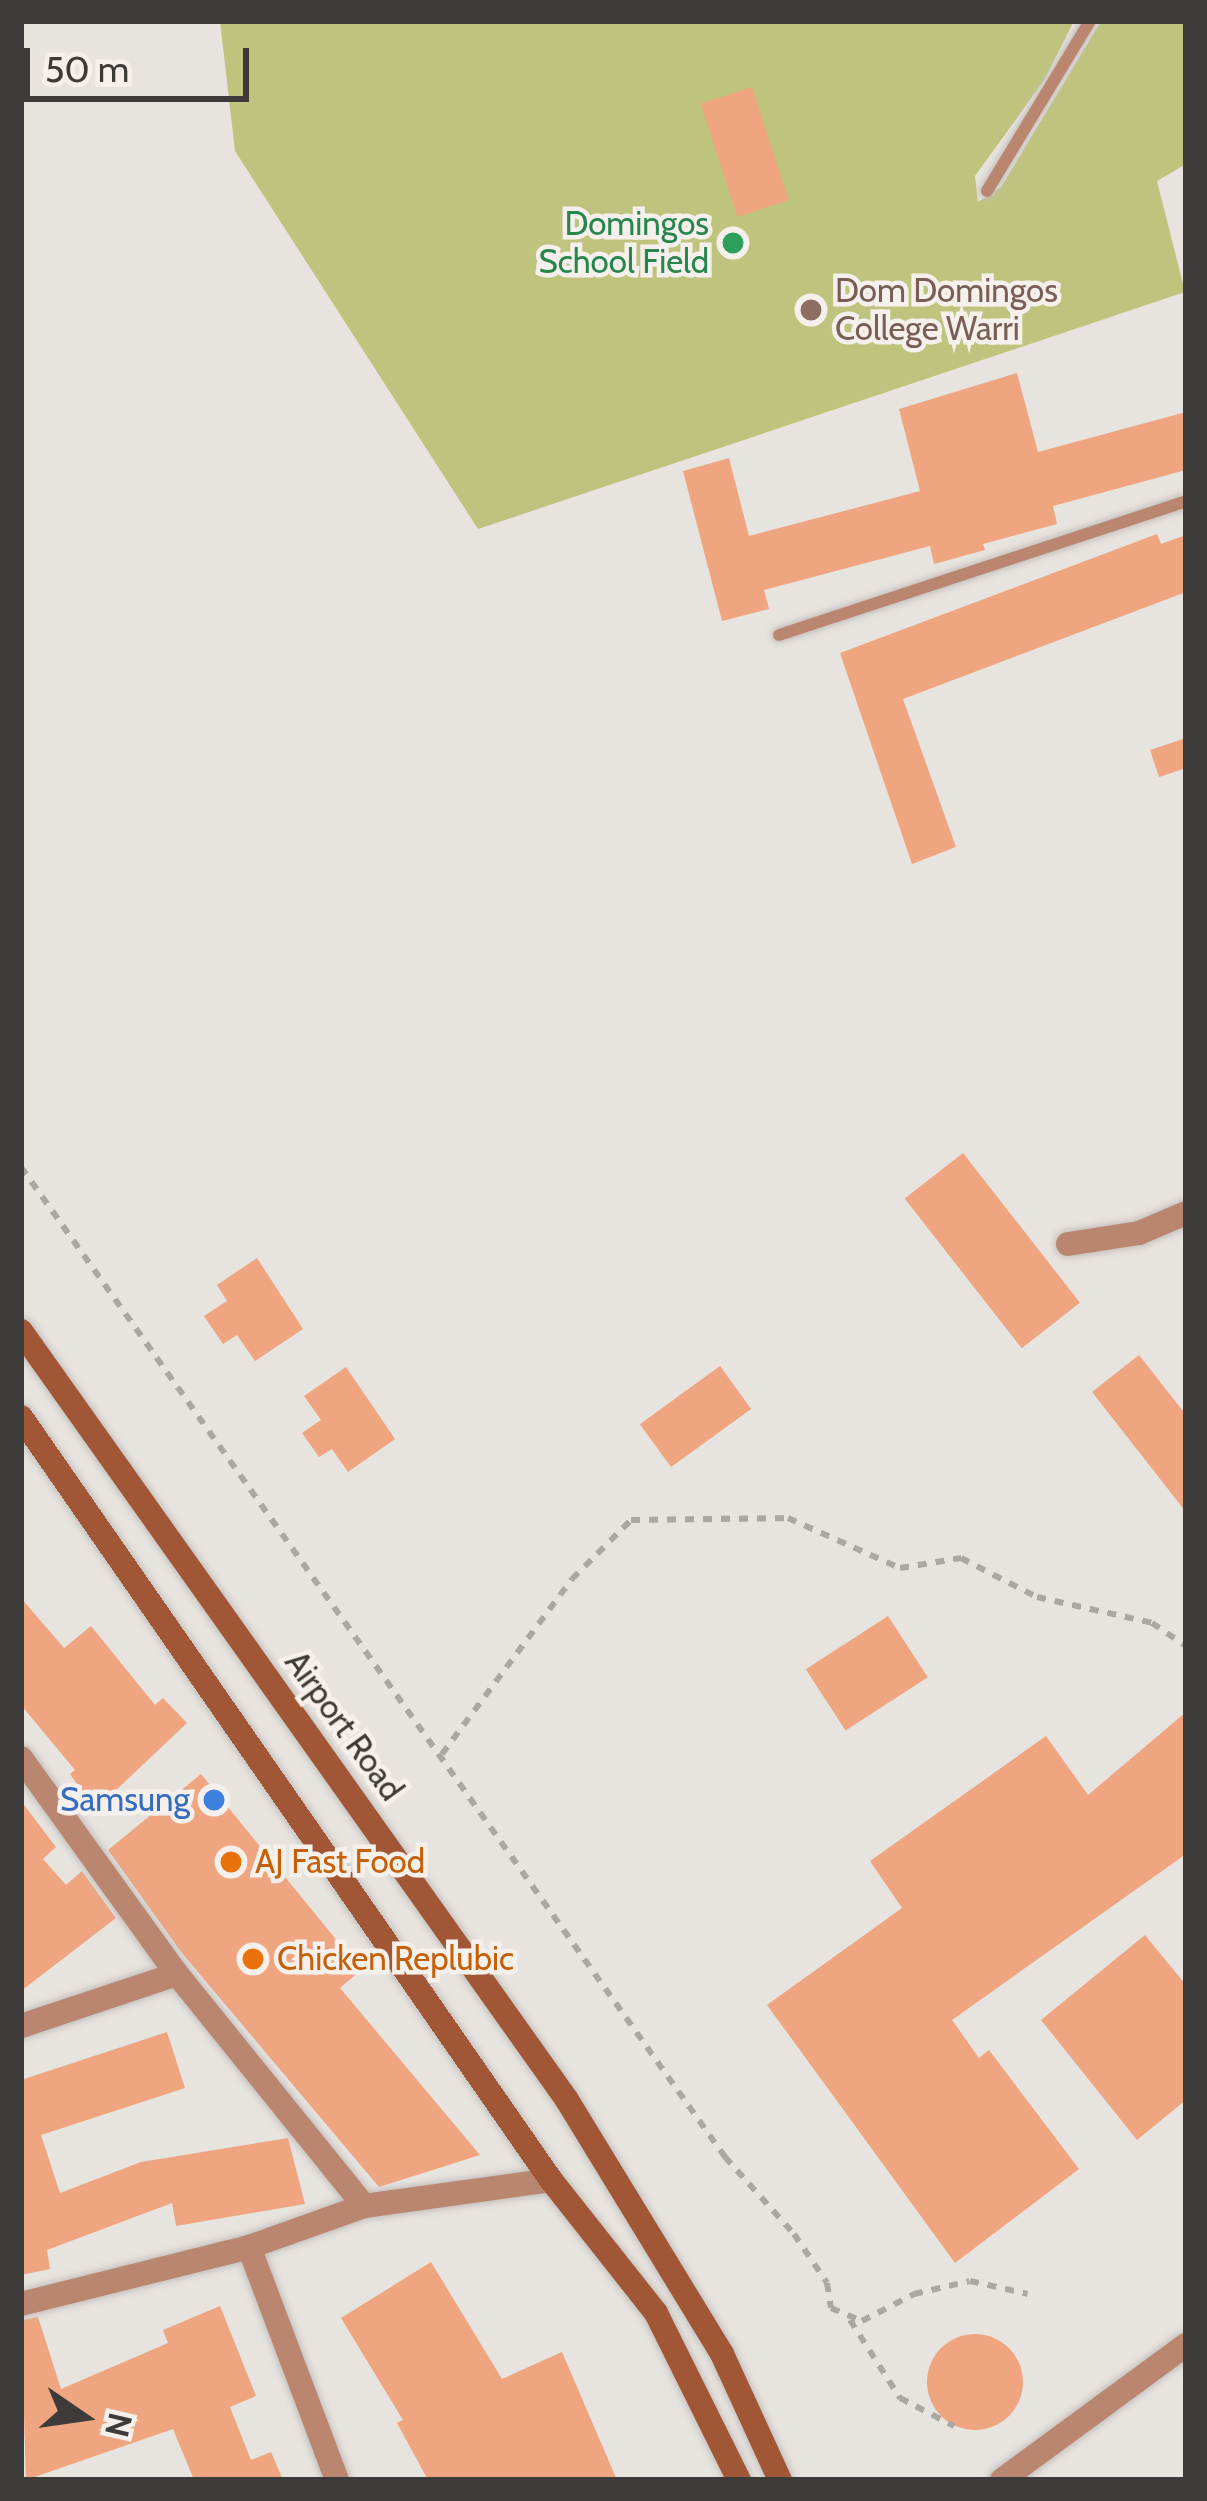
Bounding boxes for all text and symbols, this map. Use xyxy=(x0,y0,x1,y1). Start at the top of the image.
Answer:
scale bar xyxy=(30,24,255,98)
text: 50 m xyxy=(45,47,129,91)
place label: Domingos School Field xyxy=(538,204,709,282)
marker: Domingos School Field xyxy=(720,230,746,256)
place label: Dom Domingos College Warri xyxy=(835,271,1058,349)
marker: Dom Domingos College Warri xyxy=(798,297,824,323)
street label: Airport Road xyxy=(277,1644,411,1808)
place label: Samsung xyxy=(60,1780,190,1820)
marker: Samsung xyxy=(201,1787,227,1813)
place label: AJ Fast Food xyxy=(255,1842,425,1882)
marker: AJ Fast Food xyxy=(218,1849,244,1875)
place label: Chicken Replubic xyxy=(277,1939,514,1979)
marker: Chicken Replubic xyxy=(240,1946,266,1972)
north arrow xyxy=(24,2357,144,2477)
text: N xyxy=(97,2409,141,2441)

